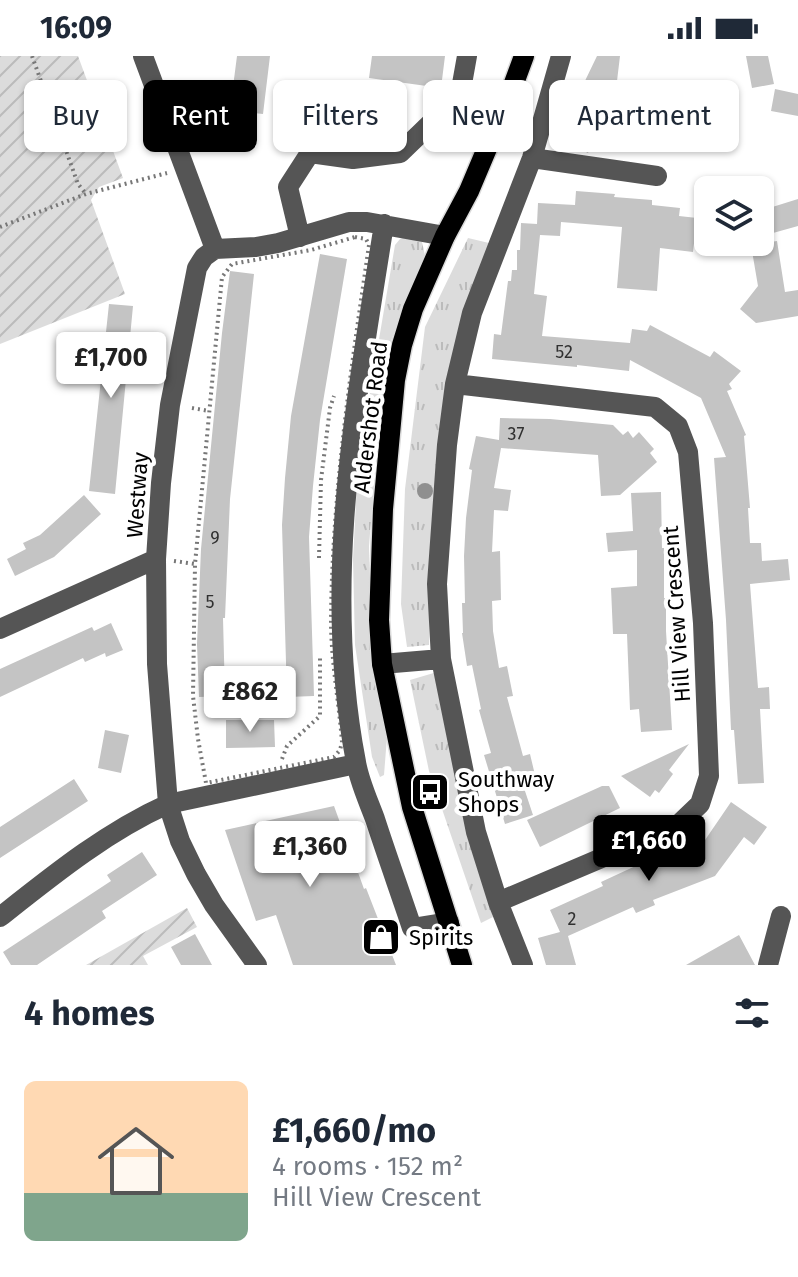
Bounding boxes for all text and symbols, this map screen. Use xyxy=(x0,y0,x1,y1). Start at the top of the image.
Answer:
text: 16:09 xyxy=(40,10,112,46)
chip: Buy xyxy=(24,80,127,152)
chip: Rent xyxy=(143,80,257,152)
chip: Filters xyxy=(273,80,407,152)
chip: New xyxy=(423,80,533,152)
chip: Apartment xyxy=(549,80,739,152)
map controls xyxy=(694,176,774,256)
button: layers xyxy=(694,176,774,256)
pin: £1,700 xyxy=(46,332,176,400)
street label: Aldershot Road xyxy=(348,340,393,495)
house number: 52 xyxy=(555,341,573,363)
text: £1,700 xyxy=(74,342,148,373)
house number: 37 xyxy=(508,423,524,445)
street label: Westway xyxy=(121,451,154,539)
street label: Hill View Crescent xyxy=(657,525,696,703)
house number: 9 xyxy=(210,527,220,549)
house number: 5 xyxy=(205,591,215,613)
pin: £862 xyxy=(203,666,297,734)
text: £862 xyxy=(222,676,278,707)
place label: Southway Shops xyxy=(458,766,555,818)
bus stop icon: Southway Shops xyxy=(409,771,451,813)
pin: £1,660 xyxy=(584,815,714,883)
pin: £1,360 xyxy=(245,821,375,889)
text: £1,660 xyxy=(611,825,687,856)
text: £1,360 xyxy=(272,831,348,862)
house number: 2 xyxy=(568,908,577,930)
shop icon: Spirits xyxy=(360,916,402,958)
place label: Spirits xyxy=(409,924,473,951)
icon: filters xyxy=(730,991,774,1035)
text: 4 homes xyxy=(24,993,155,1034)
text: £1,660/mo xyxy=(272,1110,436,1151)
icon: home xyxy=(88,1113,184,1209)
text: 4 rooms · 152 m² xyxy=(272,1151,463,1182)
text: Hill View Crescent xyxy=(272,1182,481,1213)

